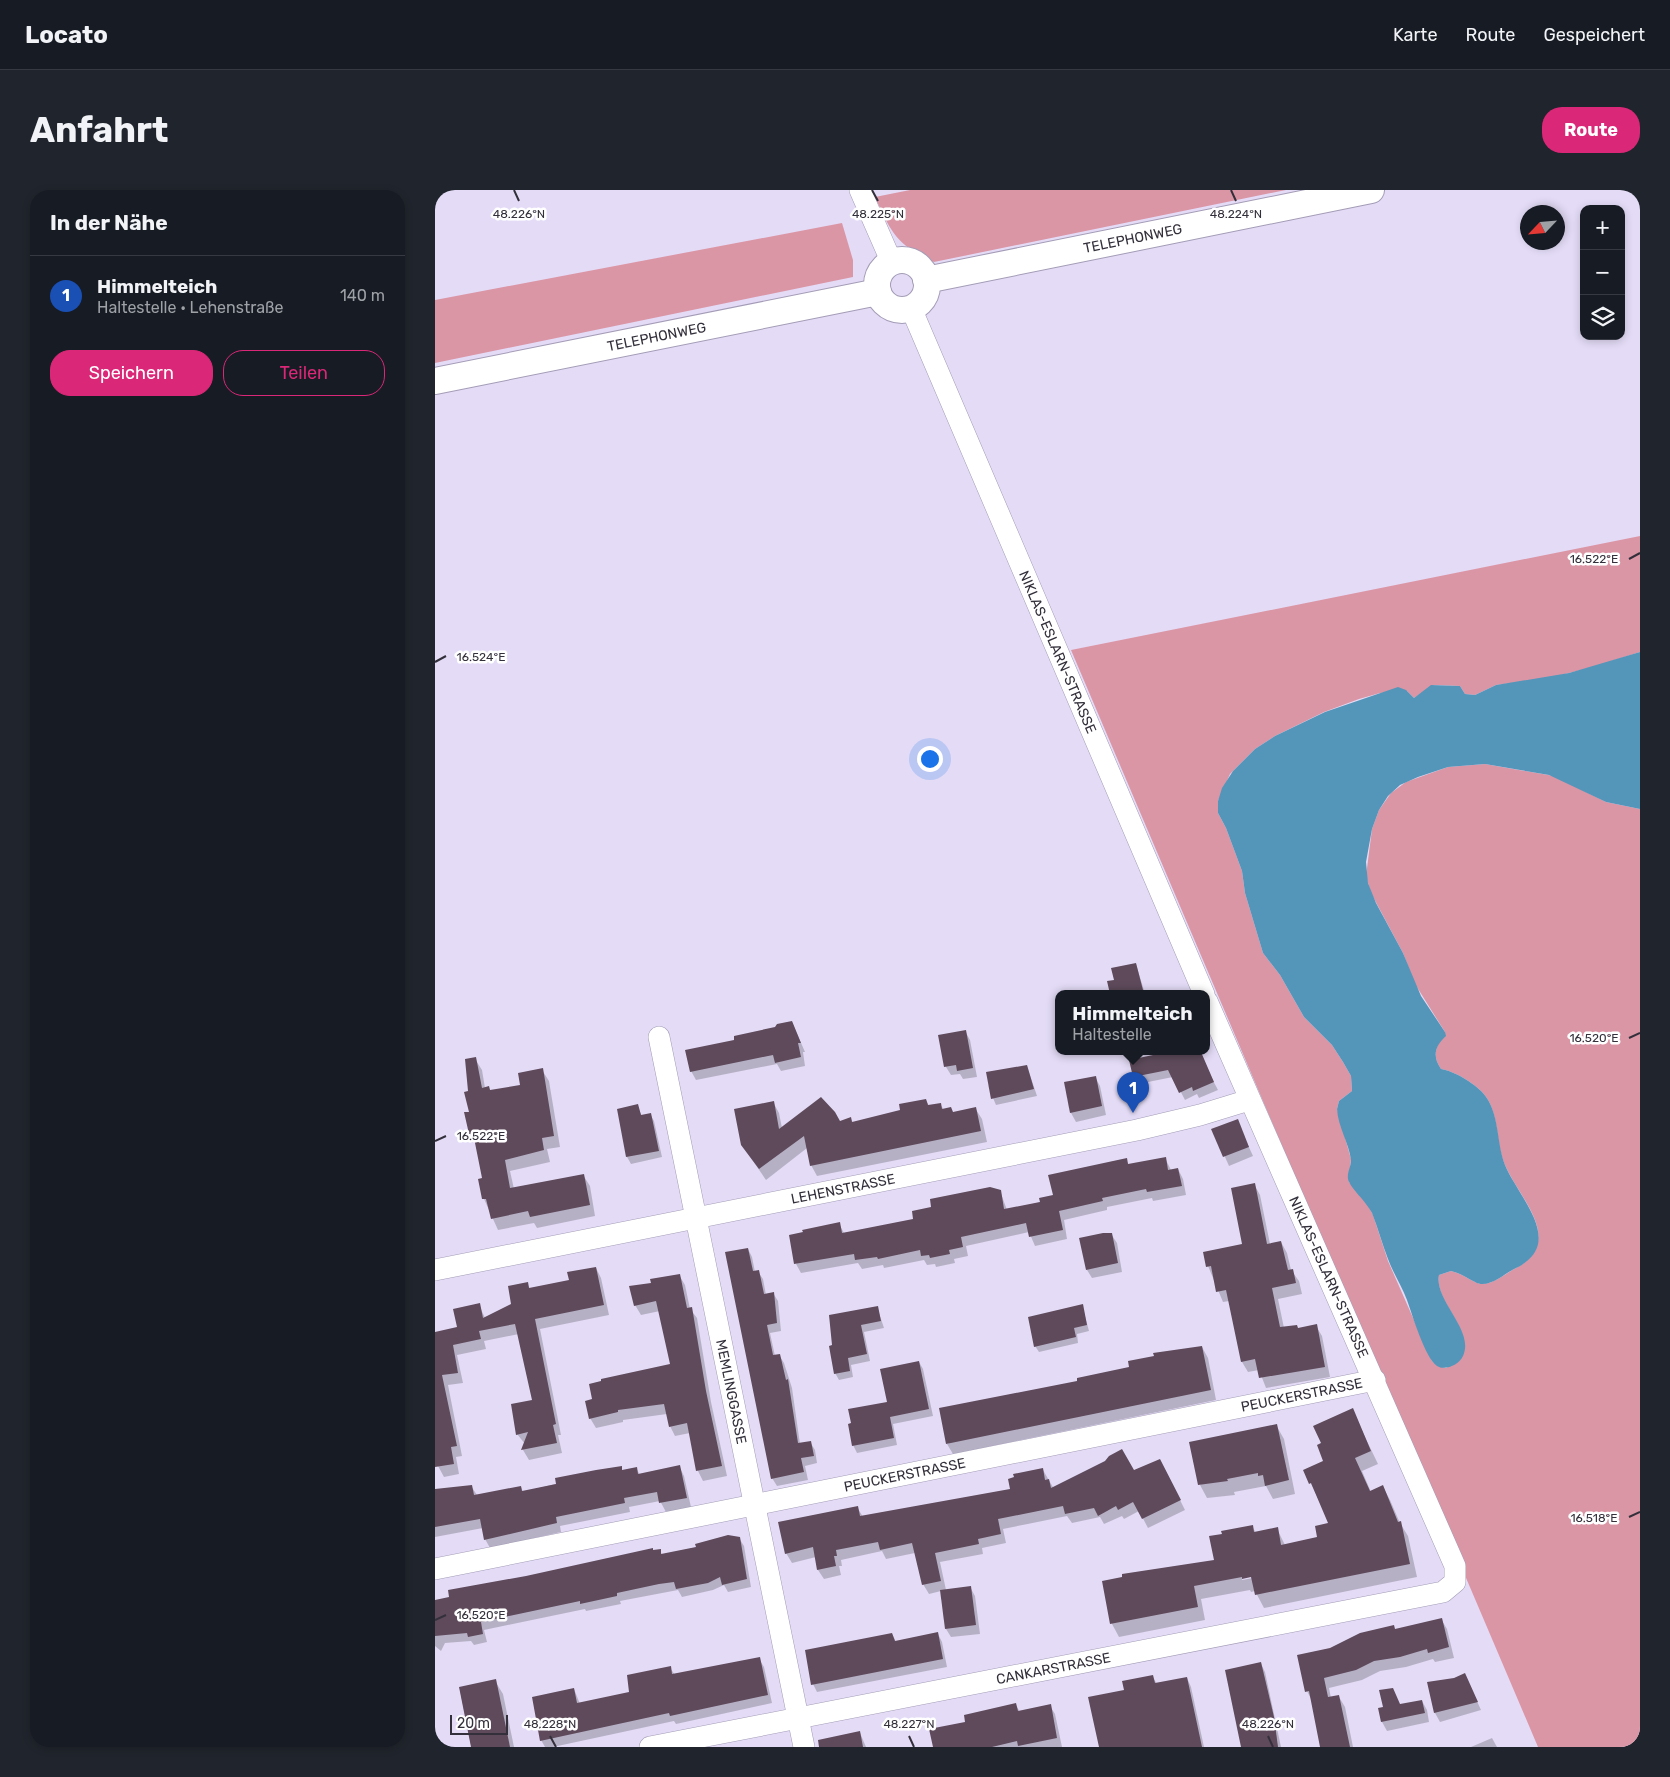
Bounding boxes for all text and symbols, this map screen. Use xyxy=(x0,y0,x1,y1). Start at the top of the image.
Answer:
text: Locato xyxy=(25,21,108,49)
text: Karte xyxy=(1393,24,1437,46)
text: Route xyxy=(1465,24,1515,46)
text: Gespeichert xyxy=(1543,24,1645,46)
button: Route xyxy=(1542,107,1640,153)
text: Anfahrt xyxy=(30,109,168,151)
north arrow xyxy=(1520,205,1565,250)
map controls xyxy=(1580,205,1625,340)
button: + xyxy=(1580,205,1625,250)
text: 48.226°N xyxy=(493,207,545,221)
text: 48.225°N xyxy=(852,207,904,221)
text: 48.224°N xyxy=(1210,207,1262,221)
text: In der Nähe xyxy=(50,210,168,235)
street label: TELEPHONWEG xyxy=(1082,220,1184,257)
button: − xyxy=(1580,250,1625,295)
text: Himmelteich xyxy=(97,275,217,298)
text: 1 xyxy=(62,286,70,305)
text: 140 m xyxy=(340,286,385,305)
button: layers xyxy=(1580,295,1625,340)
text: Haltestelle · Lehenstraße xyxy=(97,298,283,317)
street label: TELEPHONWEG xyxy=(606,319,708,355)
button: Speichern xyxy=(50,350,213,396)
button: Teilen xyxy=(223,350,385,396)
text: 16.522°E xyxy=(1570,552,1618,566)
street label: NIKLAS-ESLARN-STRASSE xyxy=(1015,568,1100,736)
text: 16.524°E xyxy=(457,650,505,664)
your location xyxy=(917,746,943,772)
popup xyxy=(1055,990,1210,1055)
text: Himmelteich xyxy=(1072,1002,1193,1025)
text: Haltestelle xyxy=(1072,1025,1152,1044)
text: 16.520°E xyxy=(1569,1031,1619,1045)
pin: 1 xyxy=(1117,1072,1149,1113)
text: 16.522°E xyxy=(457,1129,505,1143)
street label: LEHENSTRASSE xyxy=(790,1170,897,1208)
street label: NIKLAS-ESLARN-STRASSE xyxy=(1285,1194,1372,1361)
street label: MEMLINGGASSE xyxy=(712,1338,750,1446)
street label: PEUCKERSTRASSE xyxy=(1239,1375,1364,1416)
street label: PEUCKERSTRASSE xyxy=(842,1455,967,1496)
text: 16.518°E xyxy=(1570,1511,1618,1525)
text: 16.520°E xyxy=(456,1608,506,1622)
street label: CANKARSTRASSE xyxy=(995,1649,1112,1688)
scale bar xyxy=(450,1712,507,1735)
text: 20 m xyxy=(457,1715,490,1732)
text: 48.228°N xyxy=(524,1717,576,1731)
text: 48.227°N xyxy=(883,1717,935,1731)
text: 48.226°N xyxy=(1242,1717,1294,1731)

